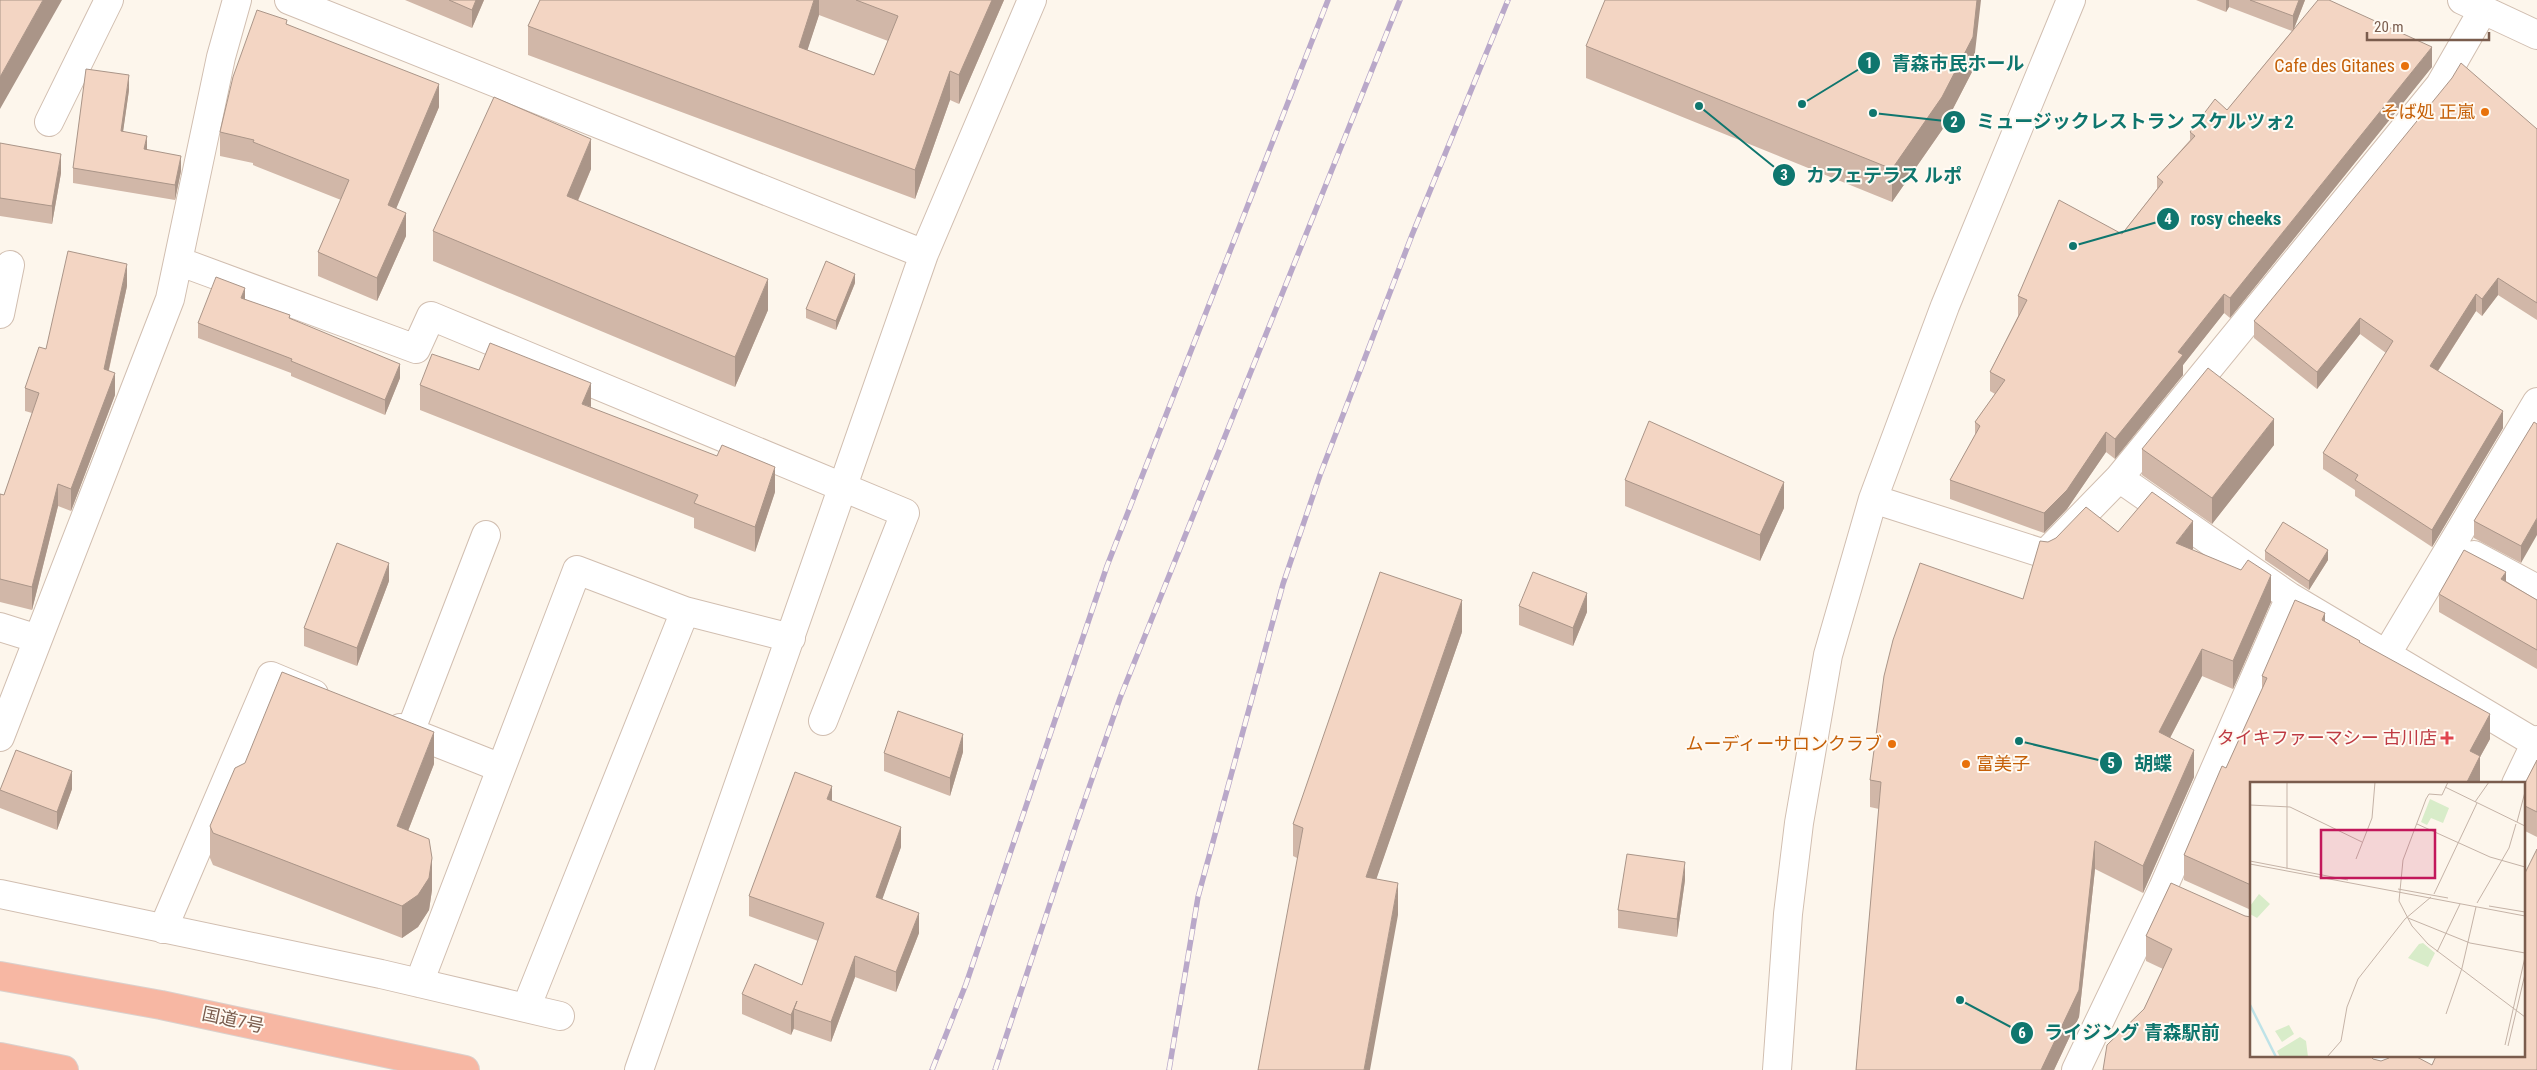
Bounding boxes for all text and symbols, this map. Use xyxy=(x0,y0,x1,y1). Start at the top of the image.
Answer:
scale bar xyxy=(2367,10,2490,42)
text: 20 m xyxy=(2374,18,2404,36)
callout: 青森市民ホール xyxy=(1857,46,2035,80)
text: 青森市民ホール xyxy=(1891,52,2025,75)
text: 1 xyxy=(1865,54,1873,72)
place label: Cafe des Gitanes xyxy=(2274,55,2395,76)
marker: Cafe des Gitanes xyxy=(2399,60,2411,72)
place label: そば処 正嵐 xyxy=(2381,101,2475,122)
callout: ミュージックレストラン スケルツォ2 xyxy=(1941,105,2304,139)
marker: そば処 正嵐 xyxy=(2479,106,2491,118)
text: ミュージックレストラン スケルツォ2 xyxy=(1976,110,2294,133)
text: 2 xyxy=(1950,113,1958,131)
callout: カフェテラス ルポ xyxy=(1771,158,1972,192)
text: カフェテラス ルポ xyxy=(1806,164,1962,187)
text: 3 xyxy=(1780,166,1788,184)
callout: rosy cheeks xyxy=(2156,202,2291,236)
text: rosy cheeks xyxy=(2191,207,2281,230)
text: 4 xyxy=(2164,210,2172,228)
place label: タイキファーマシー 古川店 xyxy=(2217,727,2437,748)
marker: タイキファーマシー 古川店 xyxy=(2441,732,2453,744)
place label: ムーディーサロンクラブ xyxy=(1686,733,1882,754)
marker: ムーディーサロンクラブ xyxy=(1886,738,1898,750)
callout: 胡蝶 xyxy=(2099,746,2182,780)
text: 胡蝶 xyxy=(2134,752,2172,775)
place label: 富美子 xyxy=(1976,753,2030,774)
text: 5 xyxy=(2107,754,2115,772)
marker: 富美子 xyxy=(1960,758,1972,770)
inset map xyxy=(2250,782,2524,1058)
street label: 国道7号 xyxy=(200,1003,266,1036)
callout: ライジング 青森駅前 xyxy=(2010,1016,2230,1050)
text: ライジング 青森駅前 xyxy=(2044,1021,2220,1044)
text: 6 xyxy=(2018,1024,2026,1042)

